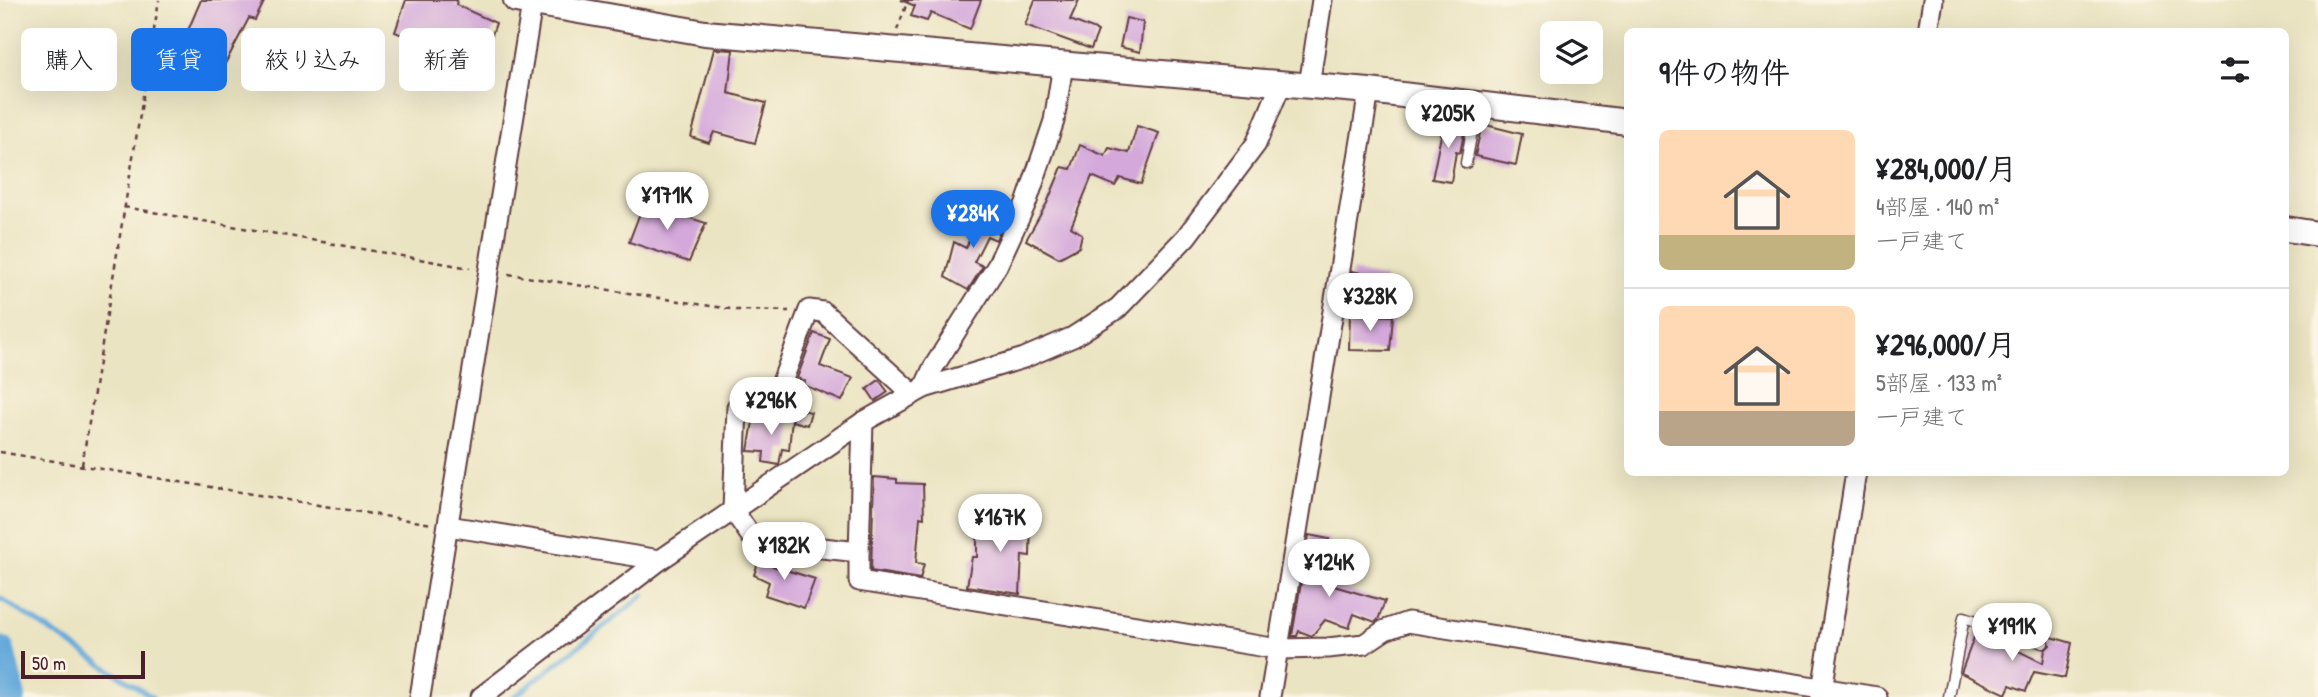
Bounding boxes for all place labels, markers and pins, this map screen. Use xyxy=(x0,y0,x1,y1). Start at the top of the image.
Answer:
pin: ¥205K xyxy=(1399,90,1497,150)
pin: ¥171K xyxy=(618,173,716,232)
pin: ¥284K xyxy=(924,190,1022,250)
pin: ¥328K xyxy=(1321,274,1419,333)
pin: ¥296K xyxy=(722,378,820,437)
pin: ¥167K xyxy=(951,494,1049,554)
pin: ¥182K xyxy=(735,522,833,582)
pin: ¥124K xyxy=(1280,540,1378,599)
pin: ¥191K xyxy=(1963,604,2061,663)

